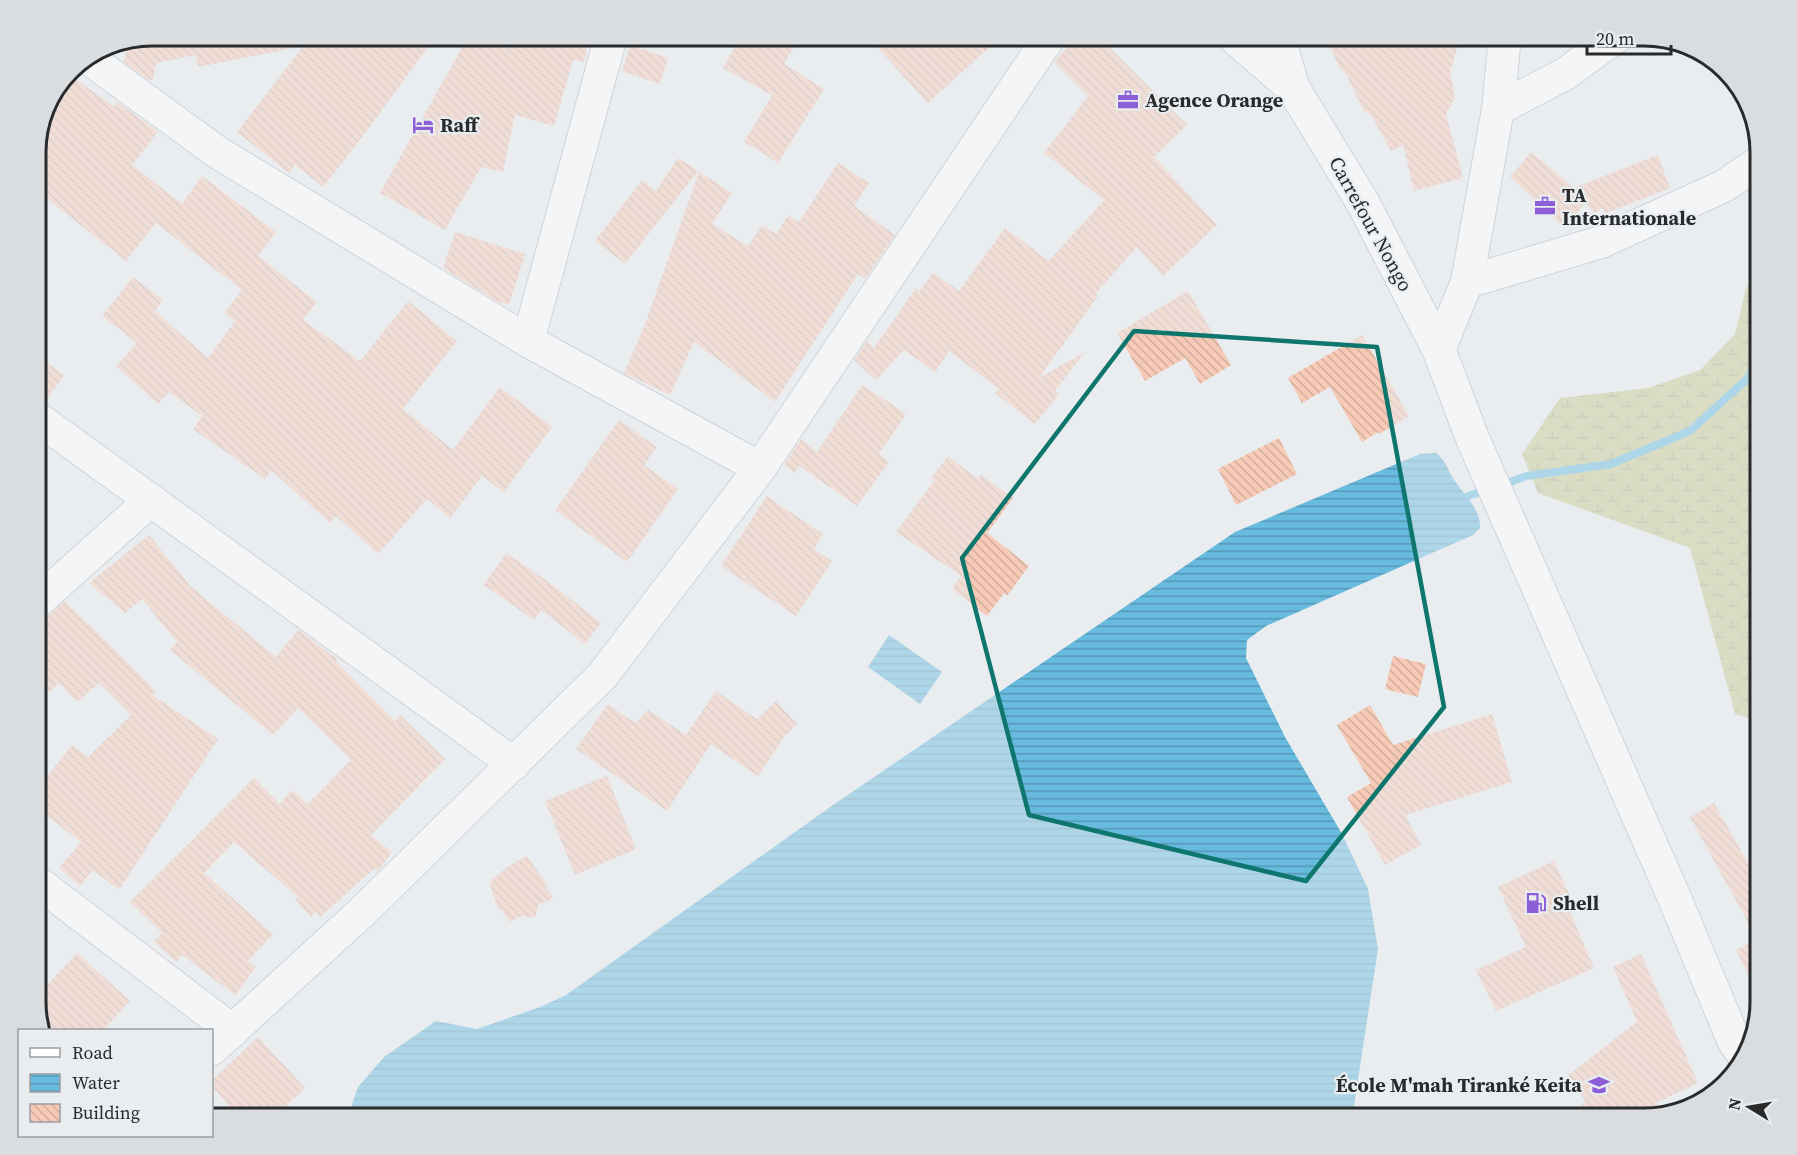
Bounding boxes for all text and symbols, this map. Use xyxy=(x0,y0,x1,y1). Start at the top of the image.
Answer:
scale bar xyxy=(1587,18,1671,56)
text: 20 m xyxy=(1596,26,1634,51)
place label: Agence Orange xyxy=(1145,86,1283,114)
office icon: Agence Orange xyxy=(1116,88,1140,112)
place label: Raff xyxy=(440,111,480,139)
hotel icon: Raff xyxy=(411,113,435,137)
street label: Carrefour Nongo xyxy=(1322,151,1420,297)
place label: TA Internationale xyxy=(1562,181,1696,232)
office icon: TA Internationale xyxy=(1533,194,1557,218)
place label: Shell xyxy=(1553,889,1599,917)
fuel station icon: Shell xyxy=(1524,891,1548,915)
legend xyxy=(18,1029,213,1137)
text: Road xyxy=(72,1040,113,1065)
text: Water xyxy=(72,1070,120,1095)
place label: École M'mah Tiranké Keita xyxy=(1336,1071,1582,1099)
school or university icon: École M'mah Tiranké Keita xyxy=(1587,1073,1611,1097)
north arrow xyxy=(1719,1077,1779,1137)
text: N xyxy=(1722,1096,1746,1112)
text: Building xyxy=(72,1100,140,1125)

